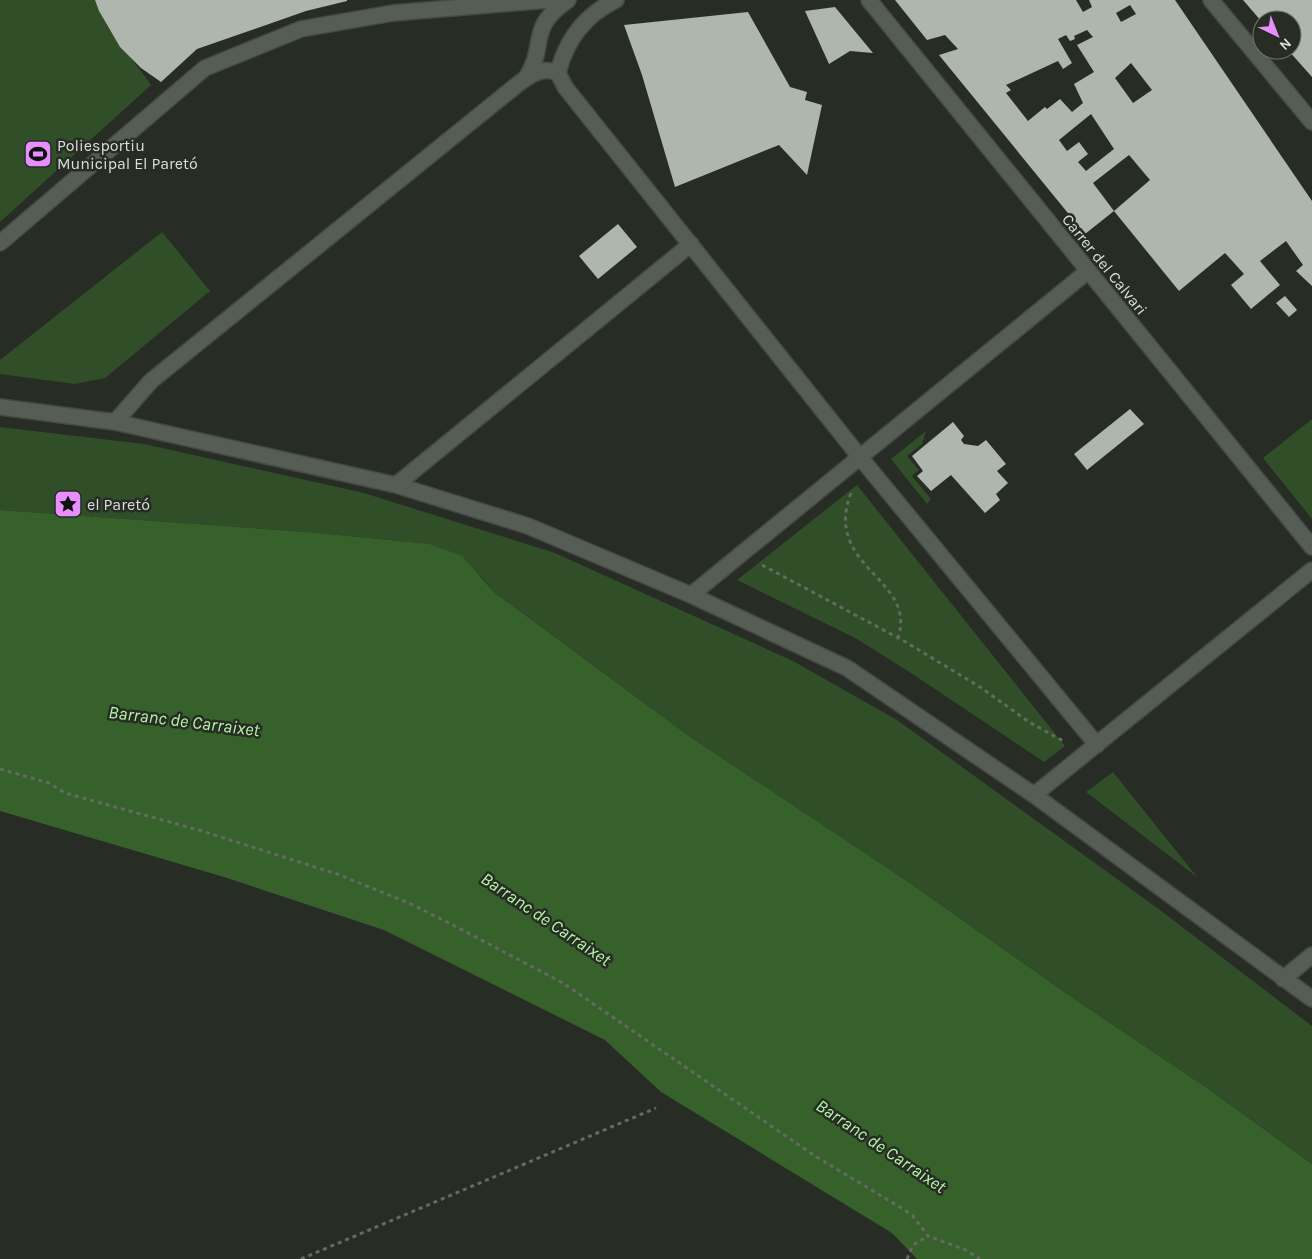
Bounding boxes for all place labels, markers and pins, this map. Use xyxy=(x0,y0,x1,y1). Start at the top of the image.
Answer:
place label: Poliesportiu Municipal El Paretó xyxy=(57,136,198,173)
sports icon: Poliesportiu Municipal El Paretó xyxy=(23,139,53,169)
place icon: el Paretó xyxy=(53,489,83,519)
place label: el Paretó xyxy=(87,495,150,514)

